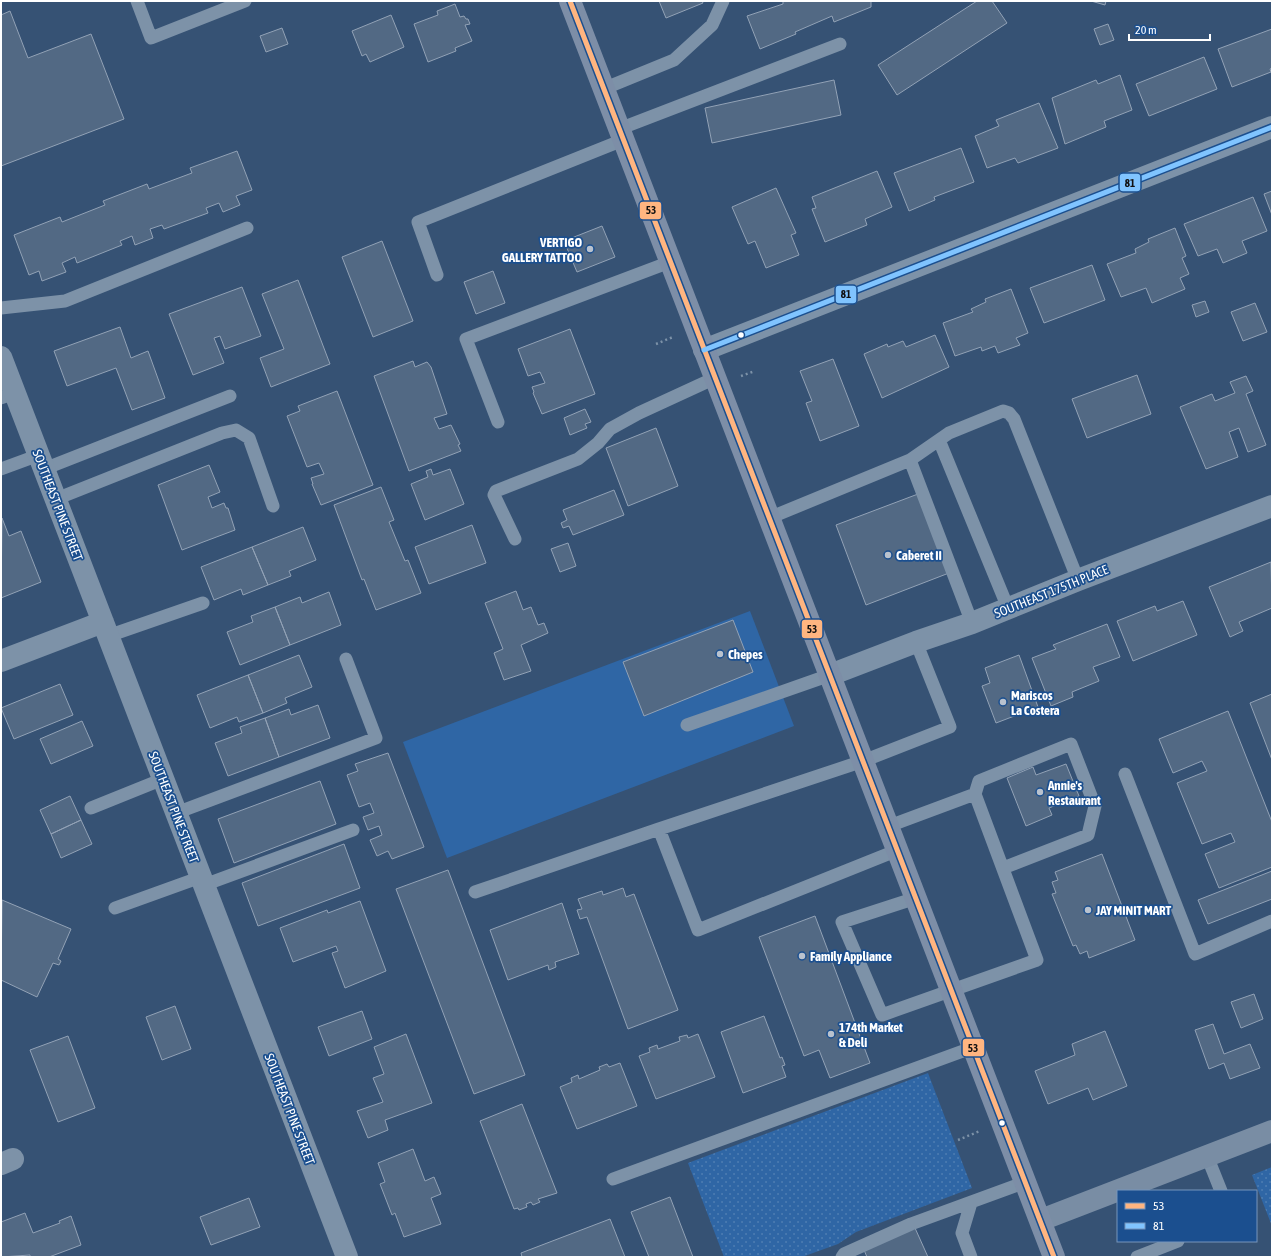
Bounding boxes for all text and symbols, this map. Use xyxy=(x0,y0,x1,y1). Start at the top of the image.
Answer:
scale bar xyxy=(1129,16,1210,42)
text: 20 m xyxy=(1135,23,1157,37)
line badge: 81 xyxy=(1119,173,1141,192)
text: 81 xyxy=(1125,177,1135,189)
line badge: 53 xyxy=(639,201,662,220)
text: 53 xyxy=(646,204,656,216)
place label: VERTIGO GALLERY TATTOO xyxy=(502,235,582,265)
marker: VERTIGO GALLERY TATTOO xyxy=(585,244,595,254)
line badge: 81 xyxy=(835,285,857,304)
text: 81 xyxy=(841,288,851,300)
unlabelled marker xyxy=(736,330,746,340)
street label: SOUTHEAST PINE STREET xyxy=(29,447,86,563)
place label: Caberet II xyxy=(896,548,942,563)
marker: Caberet II xyxy=(883,550,893,560)
street label: SOUTHEAST 175TH PLACE xyxy=(992,562,1111,621)
line badge: 53 xyxy=(801,619,823,639)
text: 53 xyxy=(807,623,817,635)
place label: Chepes xyxy=(728,647,763,662)
marker: Chepes xyxy=(715,649,725,659)
place label: Mariscos La Costera xyxy=(1011,688,1060,718)
marker: Mariscos La Costera xyxy=(998,697,1008,707)
street label: SOUTHEAST PINE STREET xyxy=(145,749,202,865)
place label: Annie's Restaurant xyxy=(1047,778,1101,808)
marker: Annie's Restaurant xyxy=(1035,787,1045,797)
place label: JAY MINIT MART xyxy=(1095,903,1172,918)
marker: JAY MINIT MART xyxy=(1083,905,1093,915)
place label: Family Appliance xyxy=(810,949,892,964)
marker: Family Appliance xyxy=(797,951,807,961)
place label: 174th Market & Deli xyxy=(839,1020,903,1050)
marker: 174th Market & Deli xyxy=(826,1029,836,1039)
line badge: 53 xyxy=(962,1038,985,1057)
text: 53 xyxy=(968,1042,978,1054)
street label: SOUTHEAST PINE STREET xyxy=(261,1051,318,1167)
unlabelled marker xyxy=(997,1118,1007,1128)
legend xyxy=(1117,1190,1257,1242)
text: 53 xyxy=(1153,1199,1164,1213)
text: 81 xyxy=(1153,1219,1165,1233)

